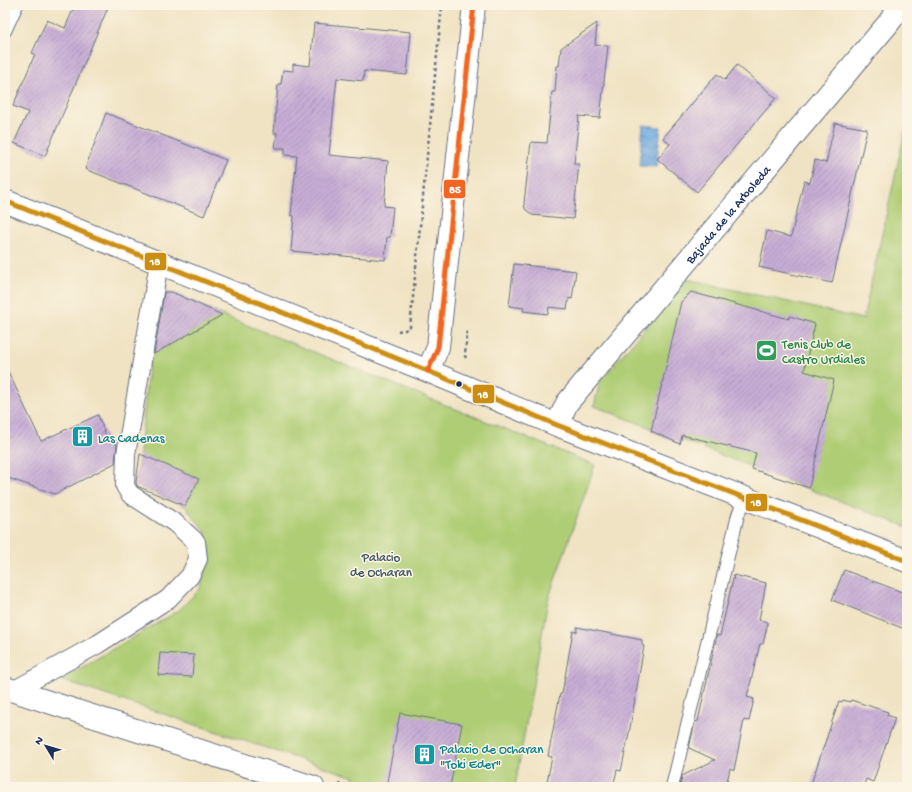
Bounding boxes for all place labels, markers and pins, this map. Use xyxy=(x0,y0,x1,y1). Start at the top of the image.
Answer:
sports icon: Tenis Club de Castro Urdiales xyxy=(754,337,780,363)
place label: Tenis Club de Castro Urdiales xyxy=(781,338,866,368)
unlabelled marker xyxy=(454,379,464,389)
building icon: Las Cadenas xyxy=(69,424,95,450)
place label: Las Cadenas xyxy=(98,432,166,447)
building icon: Palacio de Ocharan "Toki Eder" xyxy=(411,742,437,768)
place label: Palacio de Ocharan "Toki Eder" xyxy=(439,743,544,773)

